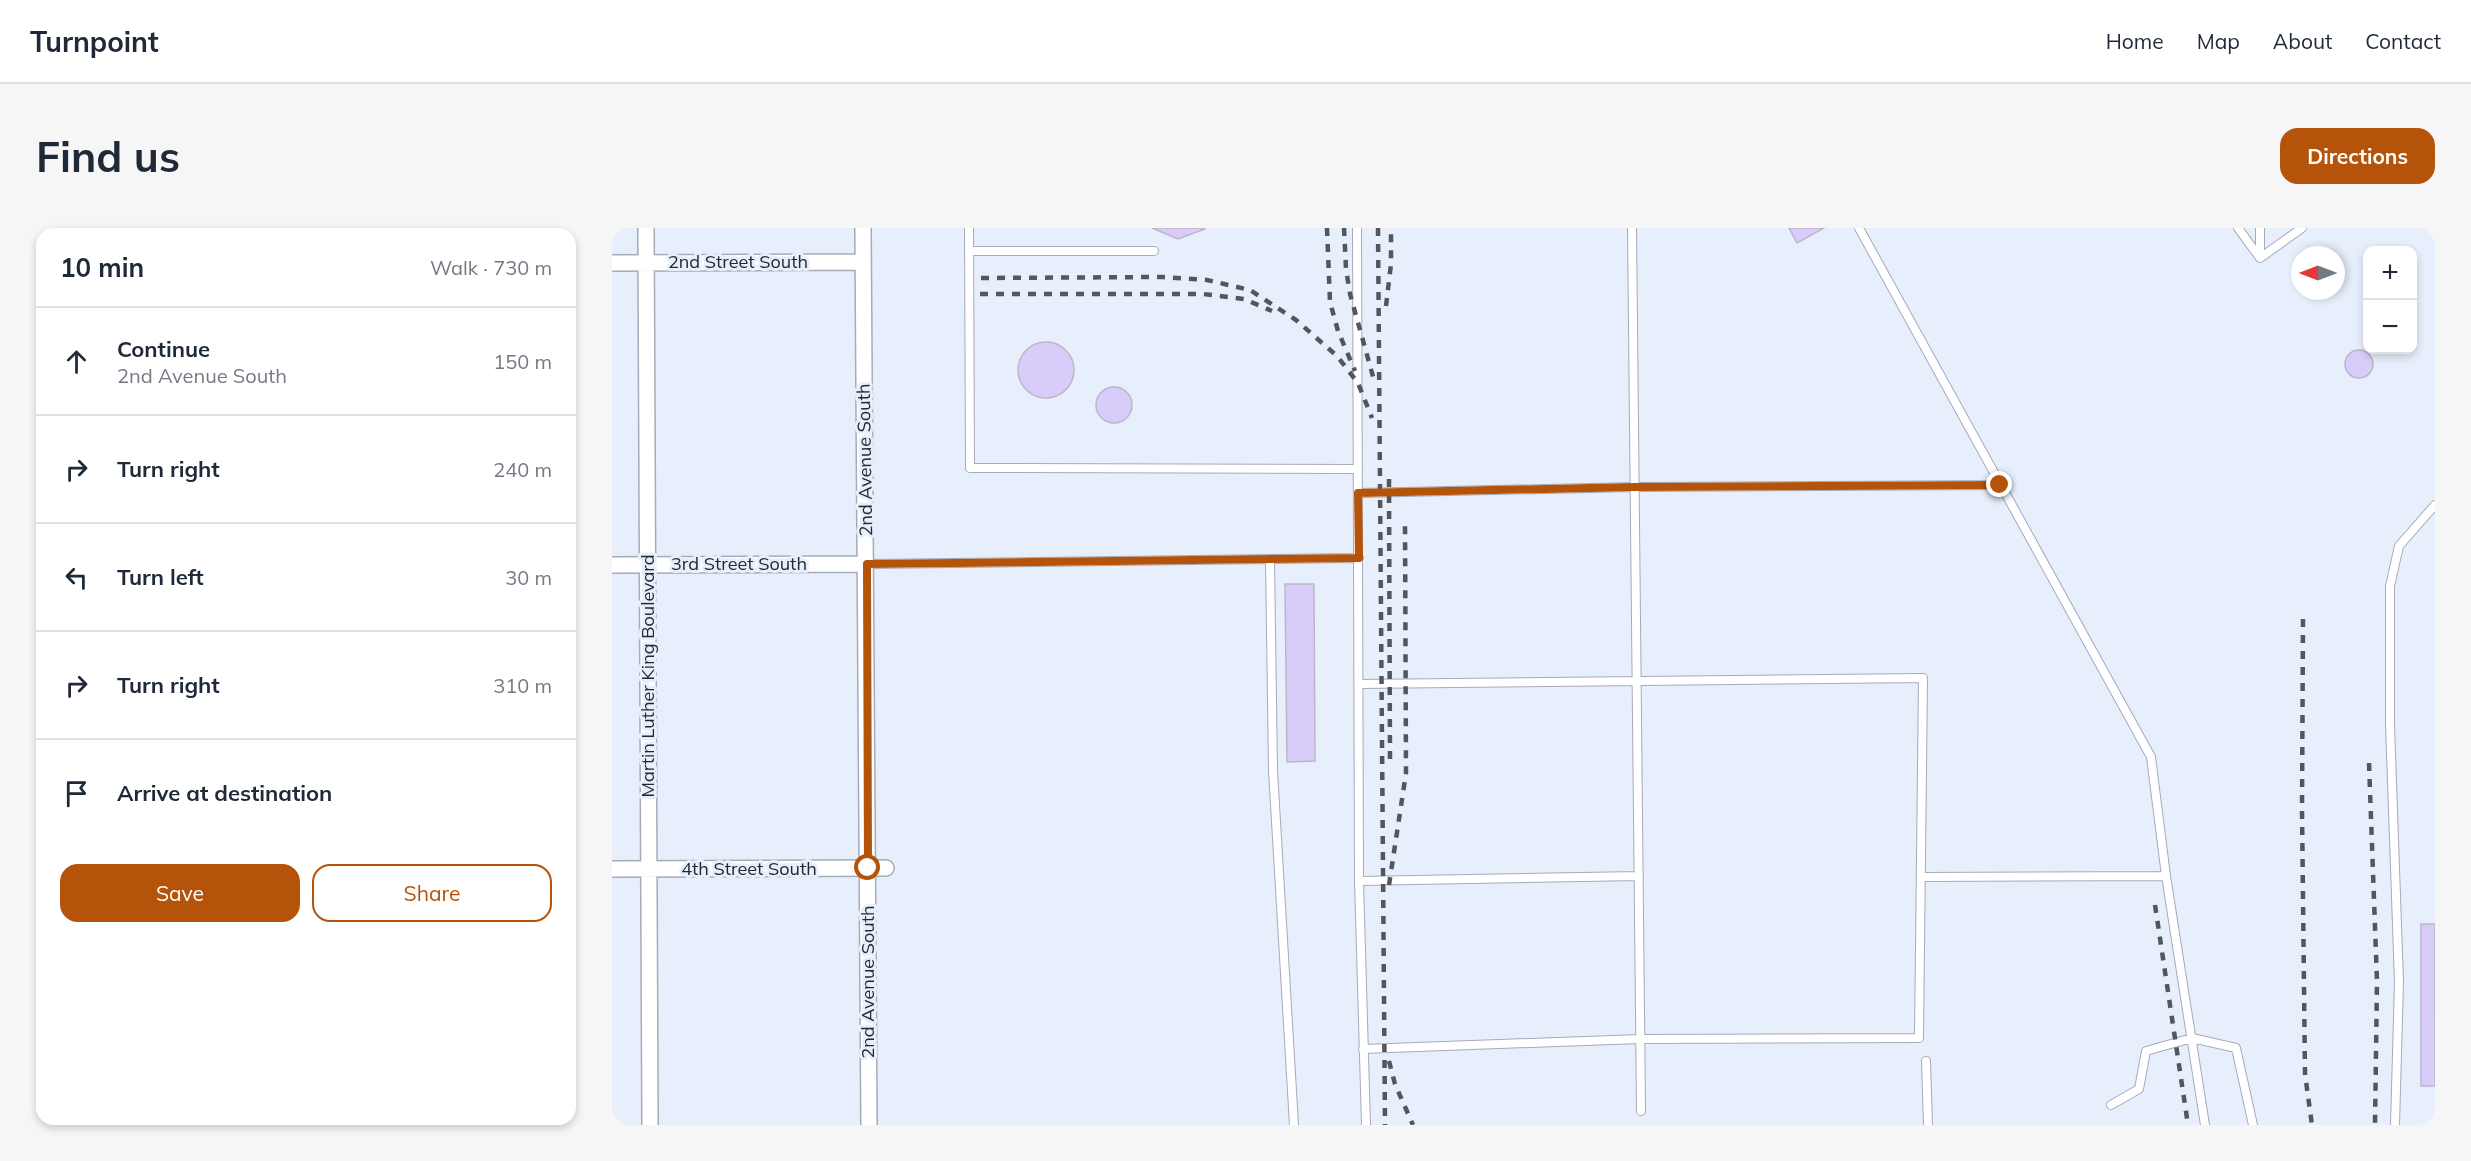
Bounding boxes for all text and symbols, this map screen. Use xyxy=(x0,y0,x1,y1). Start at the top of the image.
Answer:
text: Turnpoint xyxy=(30,24,159,59)
text: Home xyxy=(2106,28,2164,54)
text: Map xyxy=(2197,28,2240,54)
text: About xyxy=(2273,28,2332,54)
text: Contact xyxy=(2365,28,2441,54)
button: Directions xyxy=(2280,128,2435,184)
text: Find us xyxy=(36,130,180,183)
north arrow xyxy=(2291,246,2345,300)
map controls xyxy=(2363,246,2417,354)
button: + xyxy=(2363,246,2417,300)
street label: 2nd Street South xyxy=(668,250,808,273)
text: 10 min xyxy=(60,251,144,284)
text: Walk · 730 m xyxy=(430,255,552,280)
button: − xyxy=(2363,300,2417,354)
text: Continue xyxy=(117,335,210,363)
icon: ahead xyxy=(60,345,93,378)
text: 150 m xyxy=(493,349,552,374)
text: 2nd Avenue South xyxy=(117,363,287,388)
street label: 2nd Avenue South xyxy=(852,383,877,537)
icon: right xyxy=(60,453,93,486)
text: Turn right xyxy=(117,455,220,483)
text: 240 m xyxy=(493,457,552,482)
route end xyxy=(1986,471,2012,497)
street label: 3rd Street South xyxy=(671,552,807,575)
street label: Martin Luther King Boulevard xyxy=(636,554,659,798)
icon: left xyxy=(60,561,93,594)
text: Turn left xyxy=(117,563,204,591)
text: 30 m xyxy=(505,565,552,590)
icon: right xyxy=(60,669,93,702)
text: Turn right xyxy=(117,671,220,699)
text: 310 m xyxy=(493,673,552,698)
icon: arrive xyxy=(60,777,93,810)
text: Arrive at destination xyxy=(117,779,332,807)
route start xyxy=(854,854,880,880)
street label: 4th Street South xyxy=(681,857,817,880)
button: Save xyxy=(60,864,300,922)
button: Share xyxy=(312,864,552,922)
street label: 2nd Avenue South xyxy=(856,906,879,1058)

